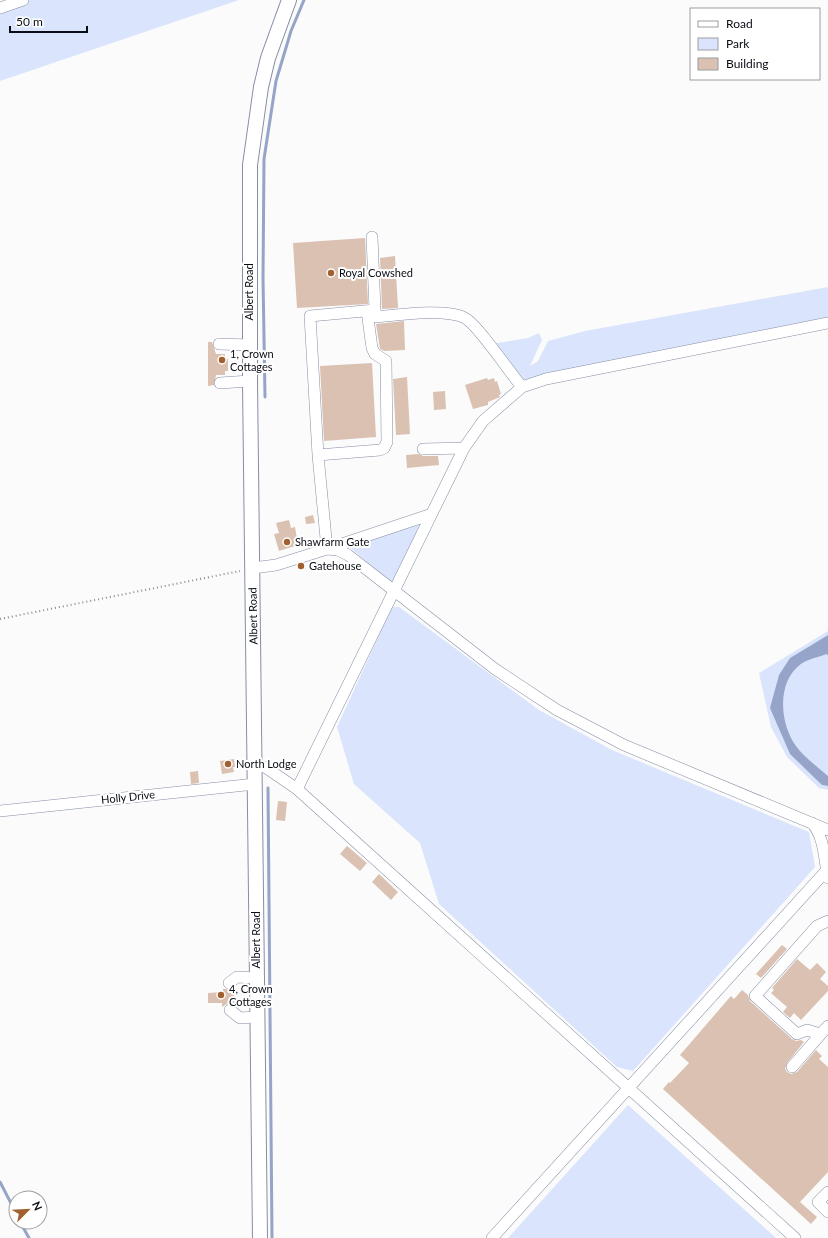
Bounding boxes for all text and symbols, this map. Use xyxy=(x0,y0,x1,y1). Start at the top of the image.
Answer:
scale bar xyxy=(10,8,87,34)
legend xyxy=(690,8,820,80)
text: 50 m xyxy=(16,14,43,29)
text: Road xyxy=(726,16,753,31)
text: Park xyxy=(726,36,750,51)
text: Building xyxy=(726,56,769,71)
street label: Albert Road xyxy=(242,263,255,321)
place label: Royal Cowshed xyxy=(339,266,413,279)
marker: Royal Cowshed xyxy=(326,268,336,278)
place label: 1, Crown Cottages xyxy=(230,347,274,373)
marker: 1, Crown Cottages xyxy=(217,355,227,365)
place label: Shawfarm Gate xyxy=(295,535,370,548)
marker: Shawfarm Gate xyxy=(282,537,292,547)
place label: Gatehouse xyxy=(309,559,361,572)
marker: Gatehouse xyxy=(296,561,306,571)
street label: Albert Road xyxy=(246,587,259,645)
place label: North Lodge xyxy=(236,757,297,770)
marker: North Lodge xyxy=(223,759,233,769)
street label: Holly Drive xyxy=(100,787,156,806)
street label: Albert Road xyxy=(249,911,262,969)
place label: 4, Crown Cottages xyxy=(229,982,273,1008)
marker: 4, Crown Cottages xyxy=(216,990,226,1000)
north arrow xyxy=(8,1190,48,1230)
text: N xyxy=(30,1199,45,1212)

